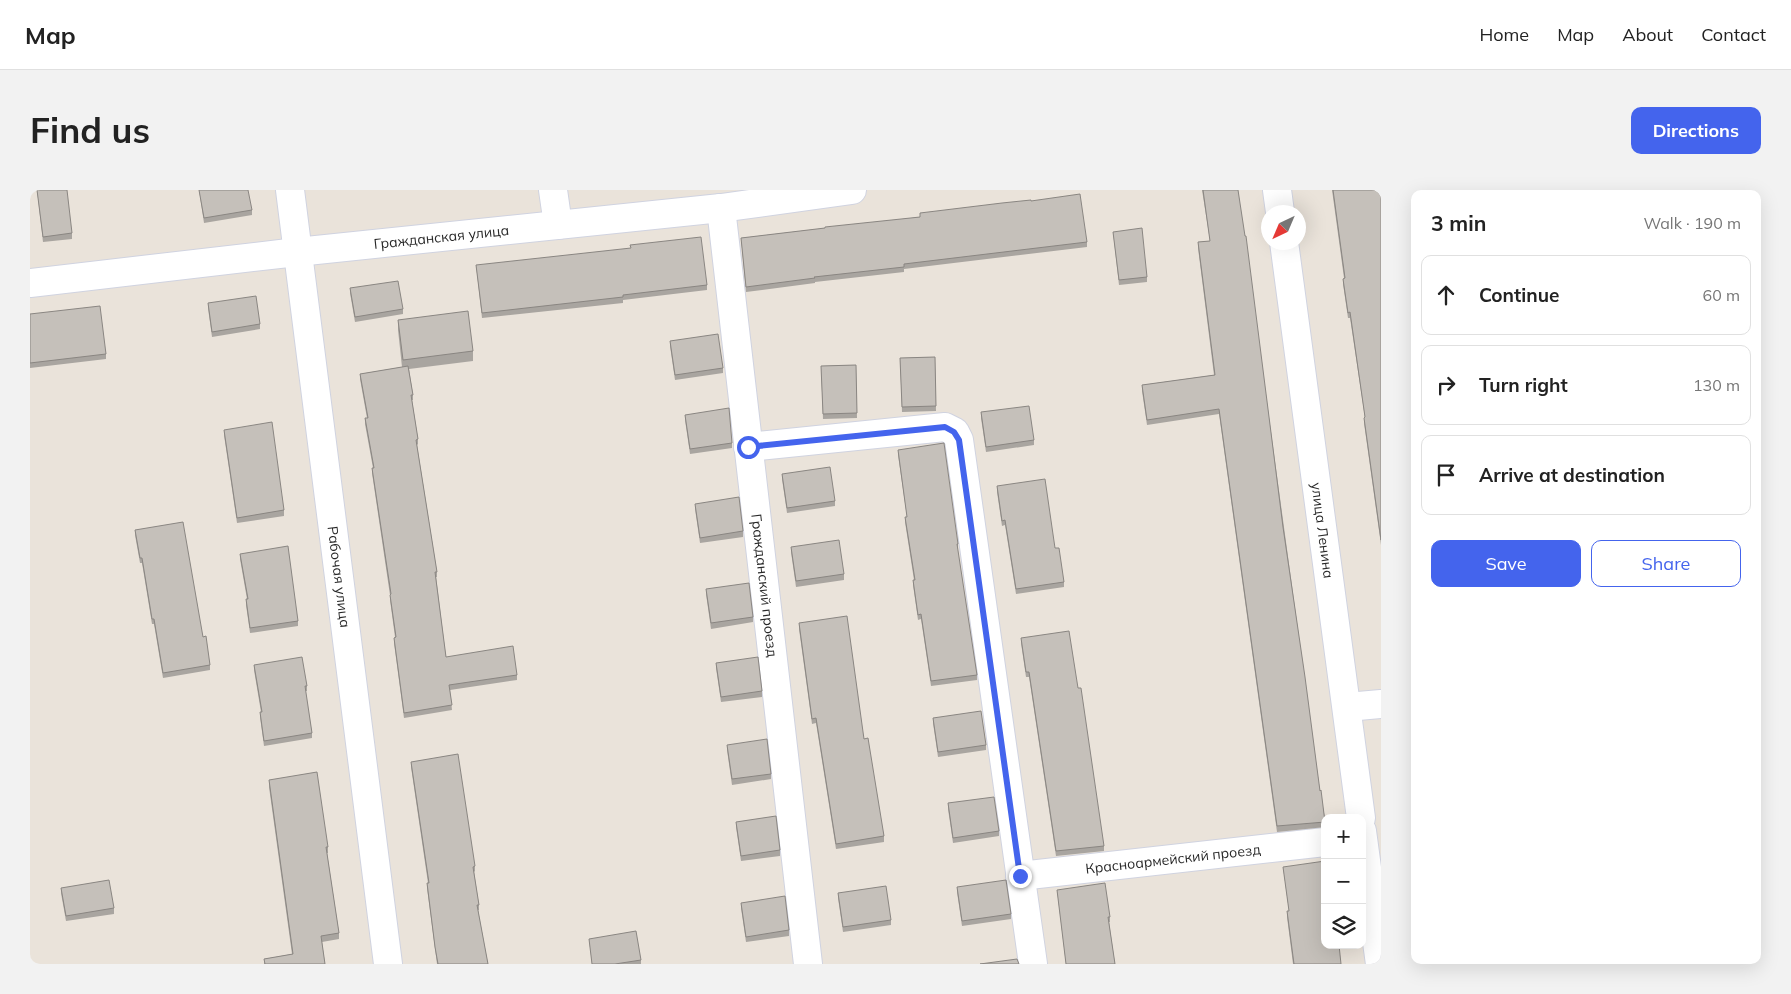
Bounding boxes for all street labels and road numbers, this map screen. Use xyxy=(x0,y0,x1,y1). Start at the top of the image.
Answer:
street label: Гражданская улица xyxy=(373,221,510,253)
street label: улица Ленина xyxy=(1307,481,1338,579)
street label: Гражданский проезд xyxy=(747,513,782,659)
street label: Рабочая улица xyxy=(324,525,354,629)
street label: Красноармейский проезд xyxy=(1085,840,1262,878)

